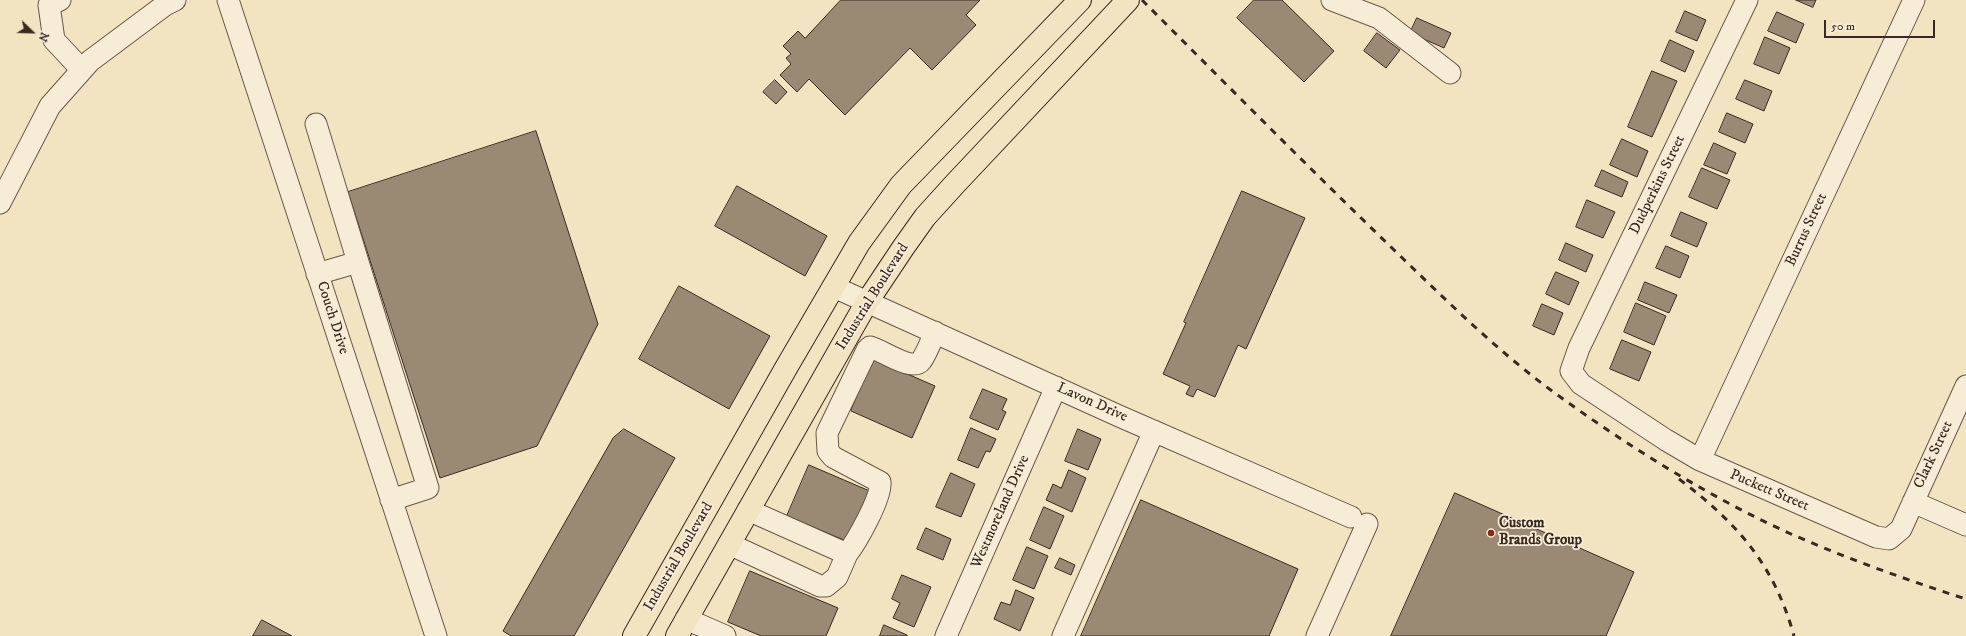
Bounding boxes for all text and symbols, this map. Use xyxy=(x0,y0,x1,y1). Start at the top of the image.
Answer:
north arrow xyxy=(12,12,52,52)
scale bar xyxy=(1826,12,1937,38)
text: 50 m xyxy=(1831,19,1855,34)
text: N xyxy=(35,30,51,44)
street label: Dudperkins Street xyxy=(1626,133,1690,237)
street label: Burrus Street xyxy=(1782,190,1832,270)
street label: Industrial Boulevard xyxy=(833,240,913,354)
street label: Couch Drive xyxy=(312,279,352,357)
street label: Lavon Drive xyxy=(1054,379,1130,427)
street label: Clark Street xyxy=(1911,418,1957,492)
street label: Westmoreland Drive xyxy=(968,453,1034,571)
street label: Puckett Street xyxy=(1727,466,1811,516)
street label: Industrial Boulevard xyxy=(641,499,717,615)
place label: Custom Brands Group xyxy=(1499,515,1582,550)
marker: Custom Brands Group xyxy=(1486,528,1496,538)

